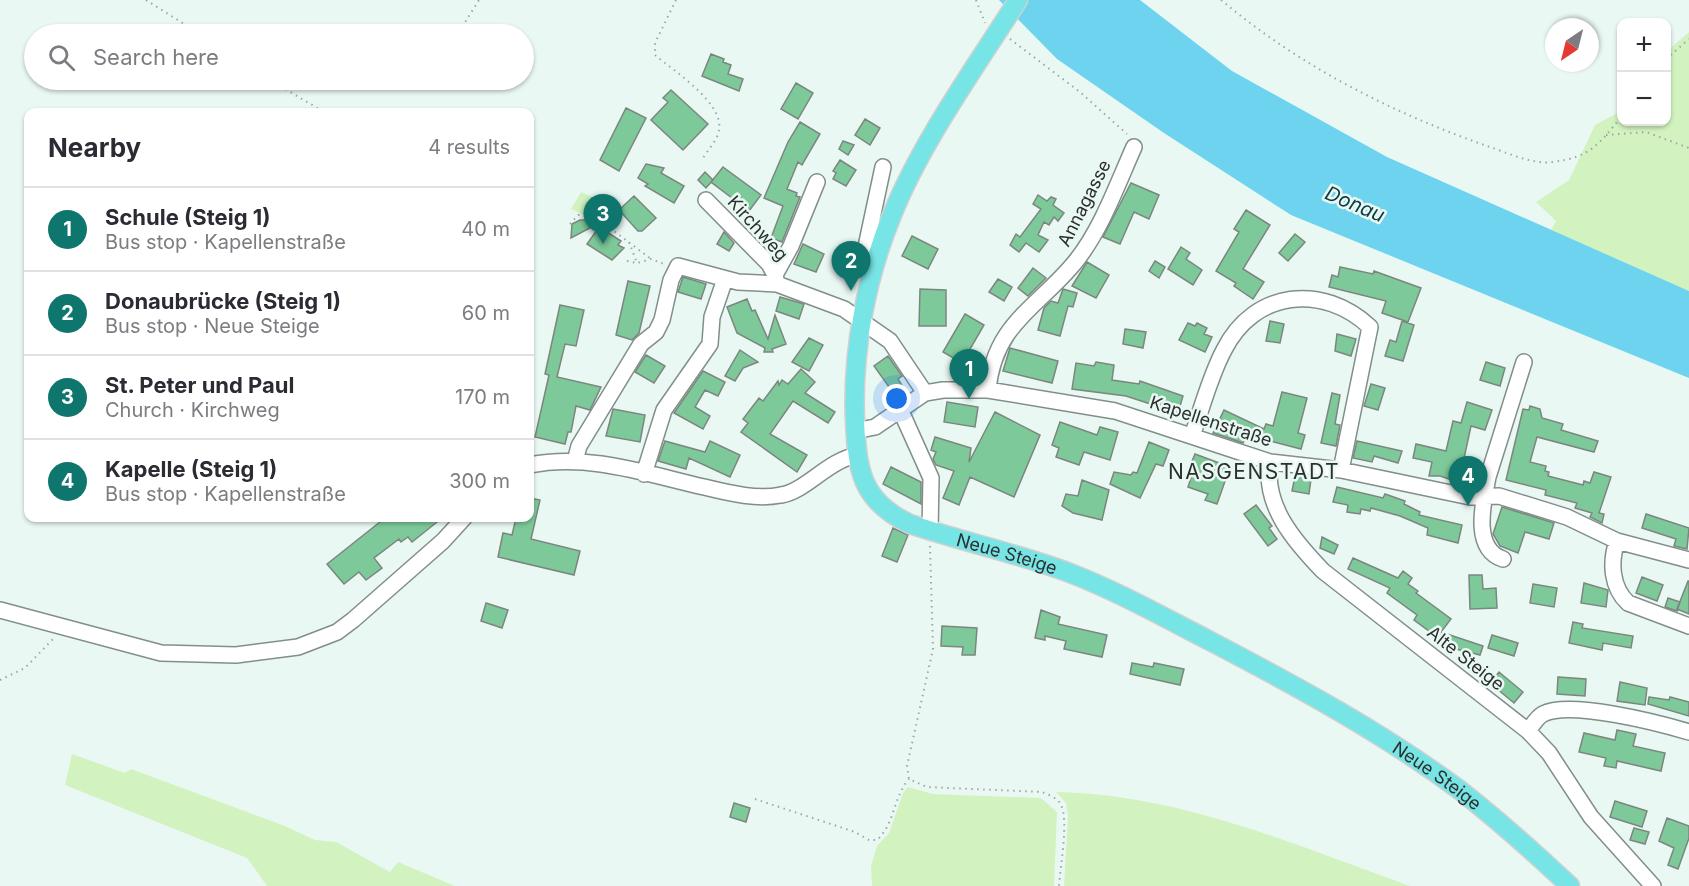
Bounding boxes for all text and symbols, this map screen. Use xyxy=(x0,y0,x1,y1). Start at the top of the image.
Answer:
north arrow xyxy=(1545,18,1599,72)
map controls xyxy=(1617,18,1671,126)
button: + xyxy=(1617,18,1671,72)
search box xyxy=(24,24,534,90)
icon: search xyxy=(45,41,78,74)
text: Search here xyxy=(93,44,219,70)
button: − xyxy=(1617,72,1671,126)
text: Nearby xyxy=(48,132,141,163)
text: 4 results xyxy=(428,135,510,159)
street label: Annagasse xyxy=(1053,156,1115,250)
water label: Donau xyxy=(1322,181,1389,227)
street label: Kirchweg xyxy=(723,191,793,265)
pin: 3 xyxy=(584,194,622,244)
text: Schule (Steig 1) xyxy=(105,204,271,230)
text: 1 xyxy=(63,217,72,241)
text: 40 m xyxy=(461,217,510,241)
text: Bus stop · Kapellenstraße xyxy=(105,230,346,254)
pin: 2 xyxy=(832,242,870,291)
text: Donaubrücke (Steig 1) xyxy=(105,288,341,314)
text: 2 xyxy=(61,301,74,325)
text: 60 m xyxy=(462,301,510,325)
text: Bus stop · Neue Steige xyxy=(105,314,320,338)
pin: 1 xyxy=(950,350,988,399)
text: St. Peter und Paul xyxy=(105,372,295,398)
your location xyxy=(882,384,911,413)
text: 3 xyxy=(61,385,74,409)
text: 170 m xyxy=(455,385,510,409)
street label: Kapellenstraße xyxy=(1147,391,1275,451)
text: Church · Kirchweg xyxy=(105,398,280,422)
text: Kapelle (Steig 1) xyxy=(105,456,277,482)
pin: 4 xyxy=(1448,456,1488,506)
district label: NASGENSTADT xyxy=(1168,459,1340,484)
text: 4 xyxy=(61,469,74,493)
text: 300 m xyxy=(449,469,510,493)
text: Bus stop · Kapellenstraße xyxy=(105,482,346,506)
street label: Neue Steige xyxy=(954,528,1060,578)
street label: Alte Steige xyxy=(1423,621,1509,695)
street label: Neue Steige xyxy=(1389,737,1486,814)

